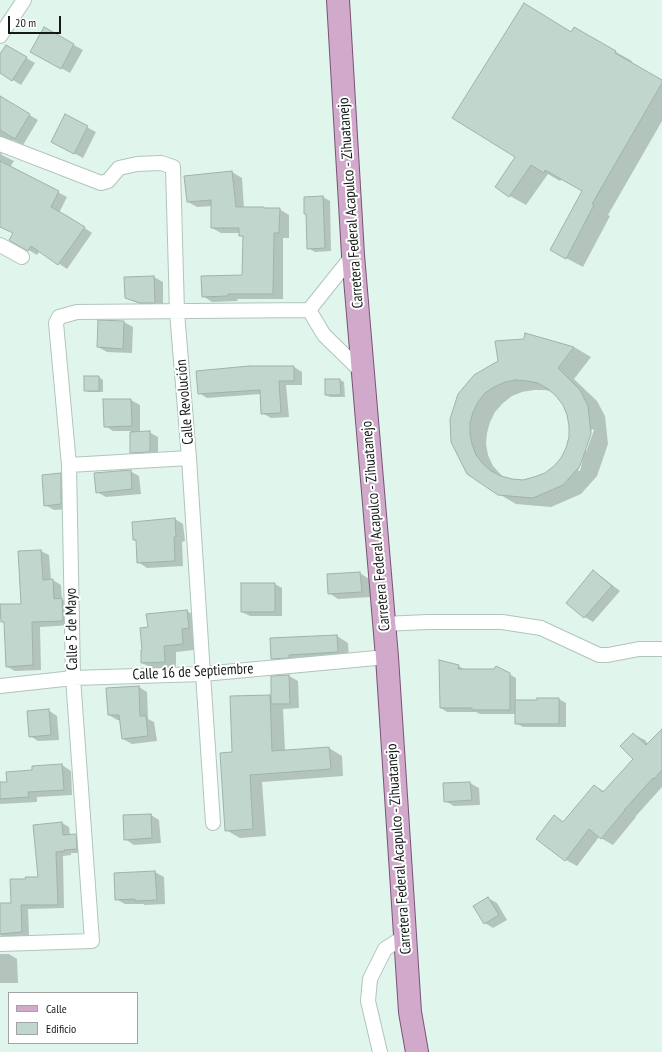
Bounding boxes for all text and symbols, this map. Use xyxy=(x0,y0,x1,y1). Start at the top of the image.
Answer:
scale bar xyxy=(10,8,63,34)
text: 20 m xyxy=(15,15,36,30)
street label: Carretera Federal Acapulco - Zihuatanejo xyxy=(335,97,367,309)
street label: Calle Revolución xyxy=(172,359,198,445)
street label: Carretera Federal Acapulco - Zihuatanejo xyxy=(358,420,394,632)
street label: Calle 5 de Mayo xyxy=(62,588,82,670)
street label: Calle 16 de Septiembre xyxy=(132,660,254,684)
street label: Carretera Federal Acapulco - Zihuatanejo xyxy=(383,743,415,955)
legend xyxy=(8,992,138,1044)
text: Calle xyxy=(46,1001,67,1016)
text: Edificio xyxy=(46,1021,76,1036)

